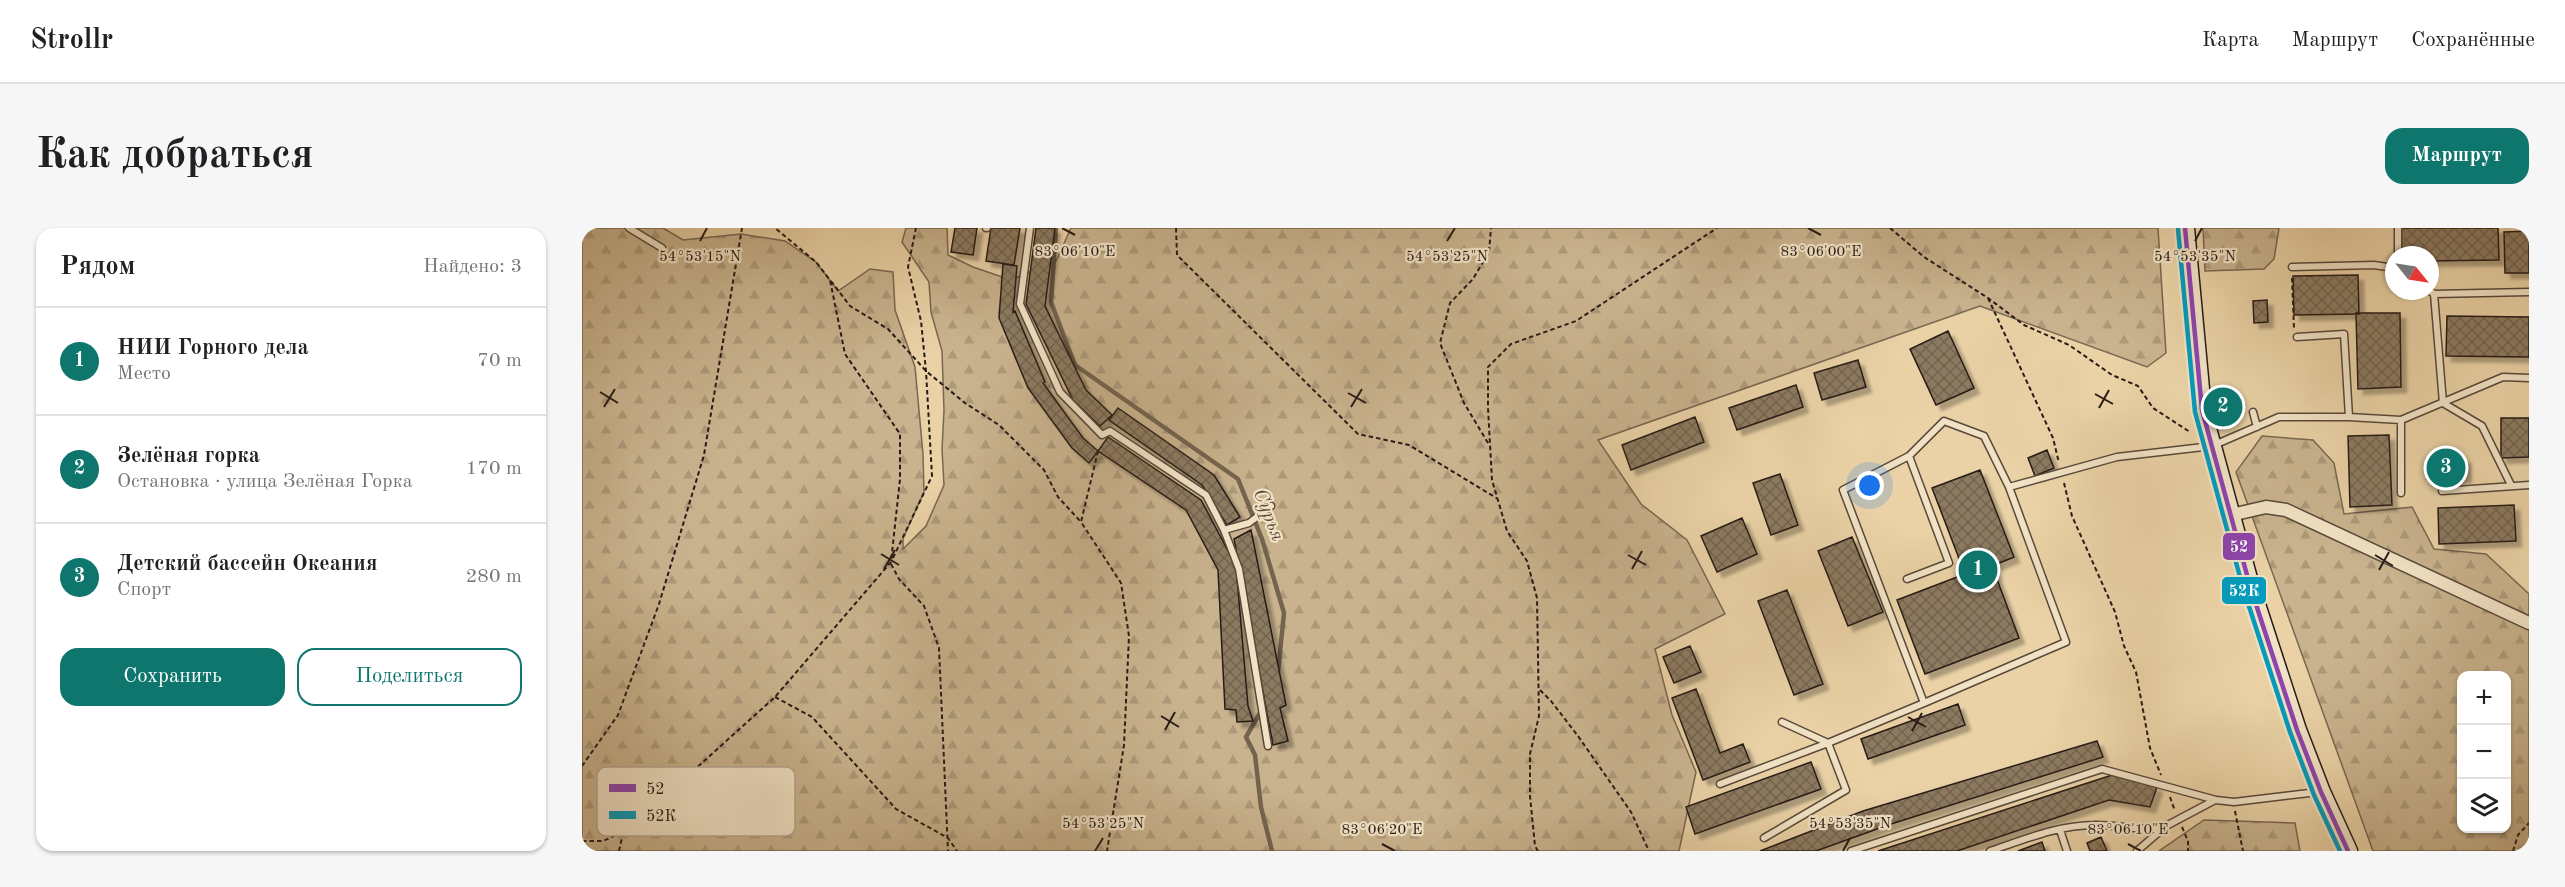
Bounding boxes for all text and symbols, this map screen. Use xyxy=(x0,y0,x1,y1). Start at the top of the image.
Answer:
text: Strollr xyxy=(30,27,113,55)
text: Карта xyxy=(2202,30,2259,51)
text: Маршрут xyxy=(2292,30,2378,51)
text: Сохранённые xyxy=(2411,30,2535,51)
button: Маршрут xyxy=(2385,128,2529,184)
text: Как добраться xyxy=(36,135,313,177)
text: 83°06'10"E xyxy=(1035,245,1115,260)
text: 83°06'00"E xyxy=(1781,245,1861,260)
north arrow xyxy=(2385,246,2439,300)
text: 54°53'15"N xyxy=(659,250,741,265)
text: 54°53'25"N xyxy=(1406,250,1488,265)
text: 54°53'35"N xyxy=(2154,250,2236,265)
text: Рядом xyxy=(60,254,135,280)
text: Найдено: 3 xyxy=(423,257,522,277)
text: НИИ Горного дела xyxy=(117,337,309,359)
text: 1 xyxy=(74,351,85,371)
text: 70 m xyxy=(477,351,522,371)
text: Место xyxy=(117,364,171,384)
pin: 2 xyxy=(2204,384,2242,429)
text: Зелёная горка xyxy=(117,445,260,467)
pin: 3 xyxy=(2426,446,2466,490)
text: 2 xyxy=(74,459,85,479)
text: 170 m xyxy=(466,459,522,479)
your location xyxy=(1855,471,1884,500)
text: Остановка · улица Зелёная Горка xyxy=(117,472,413,492)
water label: Сурья xyxy=(1249,486,1287,544)
line badge: 52 xyxy=(2222,532,2256,561)
text: 52 xyxy=(2230,540,2248,556)
pin: 1 xyxy=(1958,548,1998,592)
text: Детский бассейн Океания xyxy=(117,553,378,575)
text: 3 xyxy=(74,567,85,587)
text: 280 m xyxy=(466,567,522,587)
line badge: 52К xyxy=(2221,576,2267,605)
text: Спорт xyxy=(117,580,171,600)
text: 52К xyxy=(2229,584,2259,600)
button: Сохранить xyxy=(60,648,285,706)
button: Поделиться xyxy=(297,648,522,706)
map controls xyxy=(2457,671,2511,833)
button: + xyxy=(2457,671,2511,725)
button: − xyxy=(2457,725,2511,779)
legend xyxy=(597,767,795,836)
button: layers xyxy=(2457,779,2511,833)
text: 52 xyxy=(646,782,665,798)
text: 52К xyxy=(646,809,677,825)
text: 54°53'25"N xyxy=(1062,817,1144,832)
text: 54°53'35"N xyxy=(1809,817,1891,832)
text: 83°06'20"E xyxy=(1342,823,1422,838)
text: 83°06'10"E xyxy=(2088,823,2168,838)

